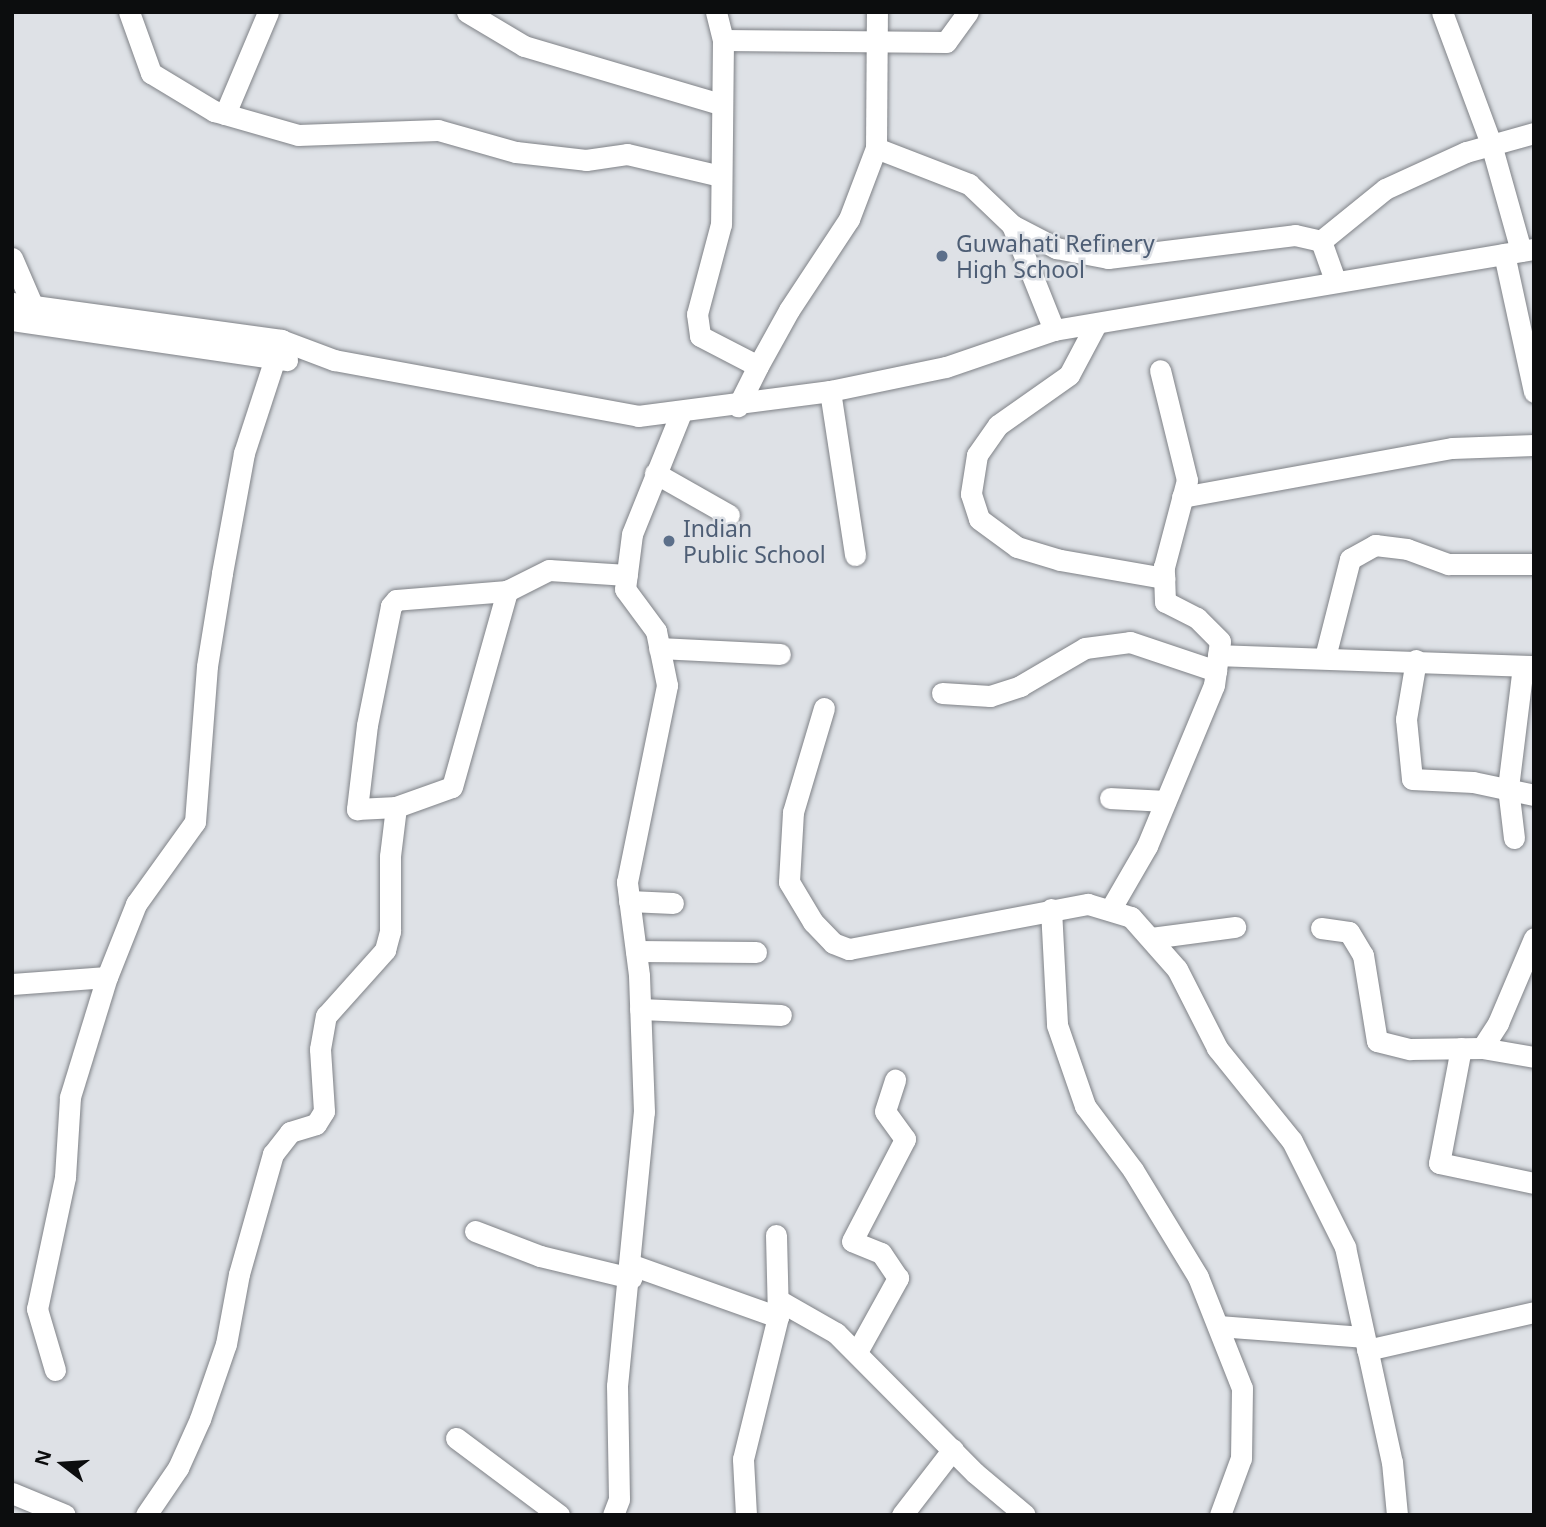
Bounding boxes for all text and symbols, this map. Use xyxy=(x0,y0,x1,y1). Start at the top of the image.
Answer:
place label: Guwahati Refinery High School xyxy=(956,229,1155,283)
marker: Guwahati Refinery High School xyxy=(934,248,950,264)
place label: Indian Public School xyxy=(683,514,826,568)
marker: Indian Public School xyxy=(661,533,677,549)
north arrow xyxy=(28,1429,98,1499)
text: N xyxy=(28,1447,58,1469)

